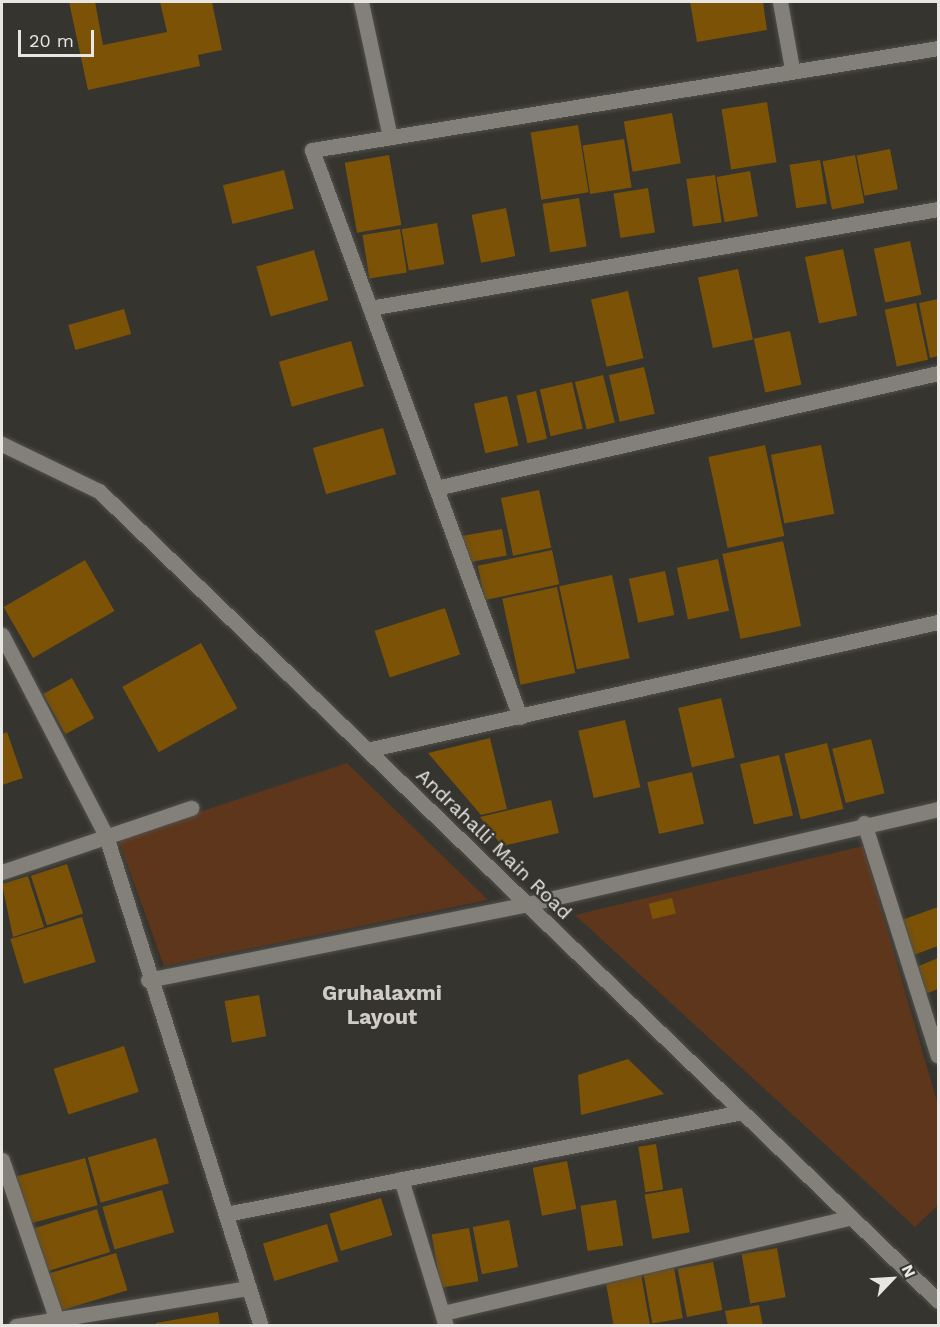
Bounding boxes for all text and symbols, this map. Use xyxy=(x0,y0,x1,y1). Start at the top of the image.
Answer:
scale bar xyxy=(21,18,98,56)
text: 20 m xyxy=(29,30,74,51)
street label: Andrahalli Main Road xyxy=(411,763,577,925)
district label: Gruhalaxmi Layout xyxy=(322,980,442,1030)
north arrow xyxy=(862,1249,922,1309)
text: N xyxy=(898,1262,920,1281)

